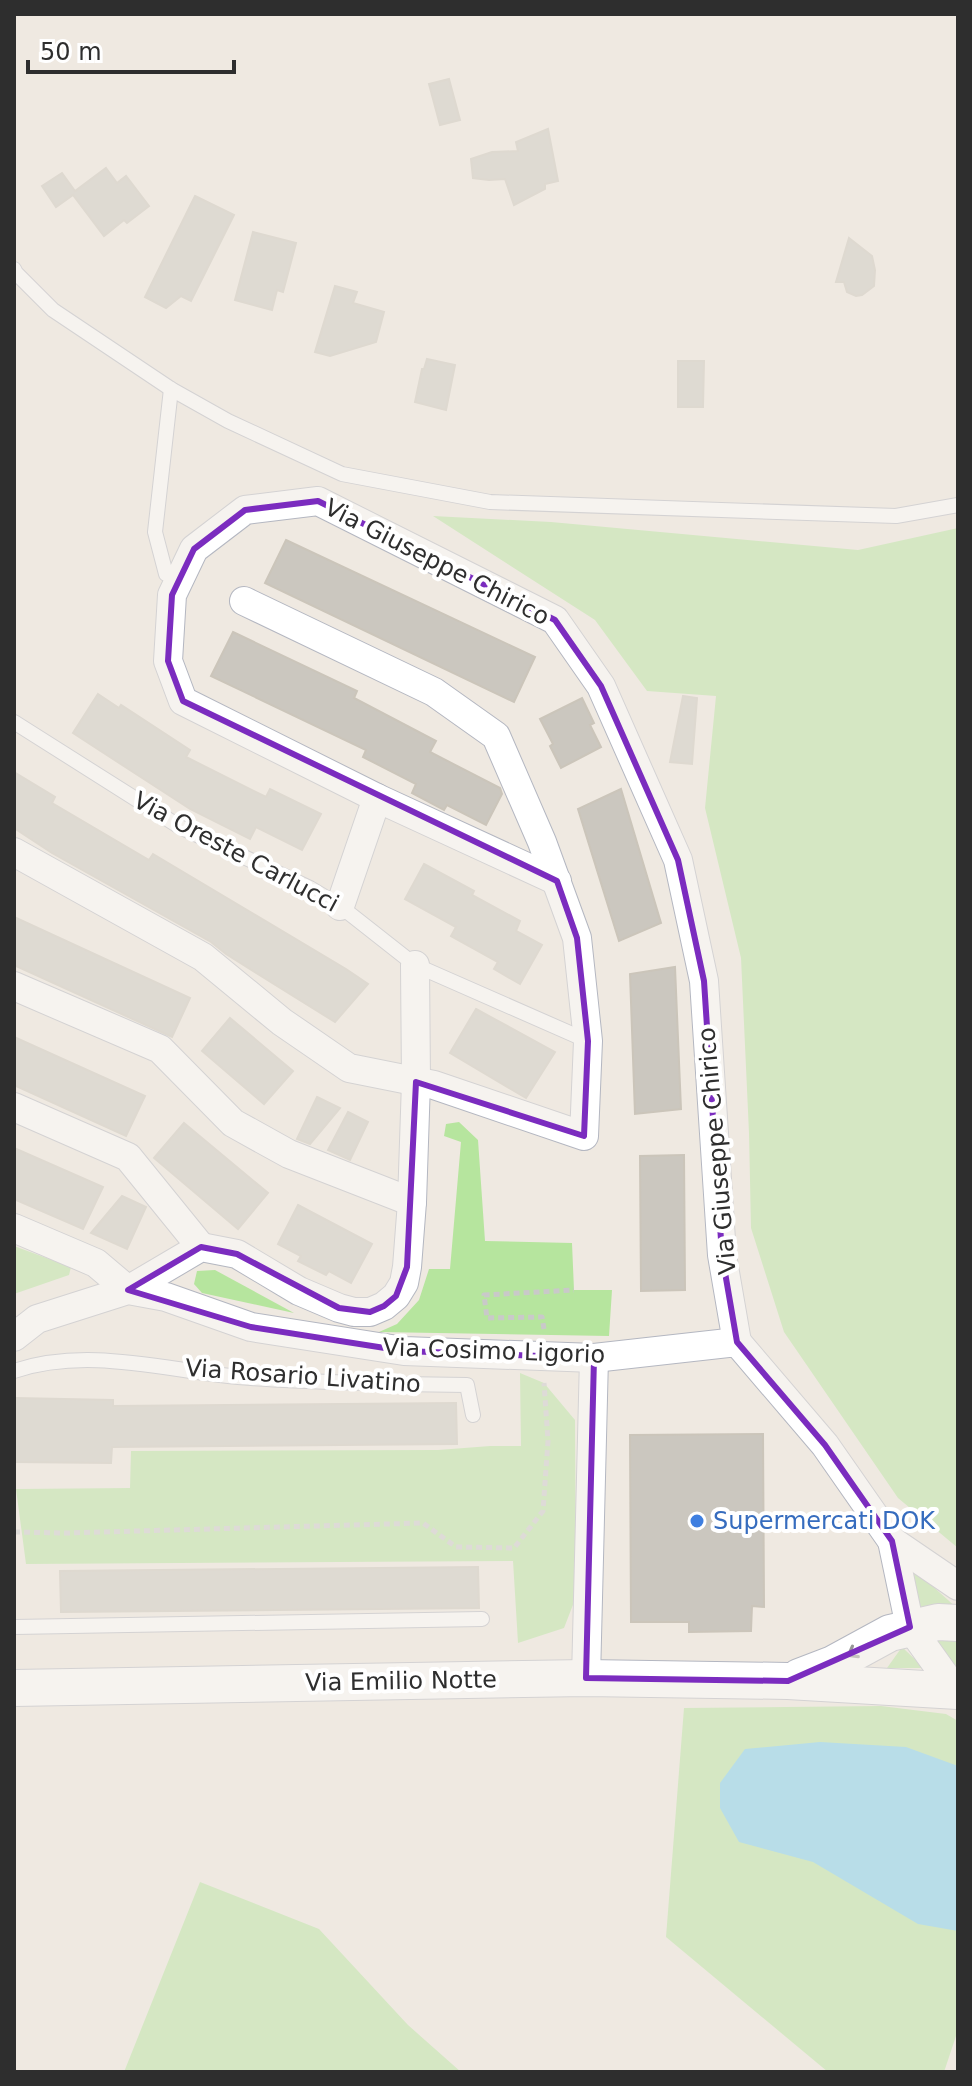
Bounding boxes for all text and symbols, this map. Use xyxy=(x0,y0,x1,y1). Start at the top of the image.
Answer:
scale bar xyxy=(28,24,234,74)
text: 50 m xyxy=(40,38,102,66)
street label: Via Giuseppe Chirico xyxy=(320,493,554,631)
street label: Via Oreste Carlucci xyxy=(129,786,343,918)
street label: Via Giuseppe Chirico xyxy=(692,1026,742,1276)
street label: Via Cosimo Ligorio xyxy=(382,1333,606,1369)
street label: Via Rosario Livatino xyxy=(184,1354,422,1398)
place label: Supermercati DOK xyxy=(713,1507,936,1535)
marker: Supermercati DOK xyxy=(688,1512,706,1530)
one-way arrow xyxy=(847,1642,870,1658)
street label: Via Emilio Notte xyxy=(305,1665,497,1697)

